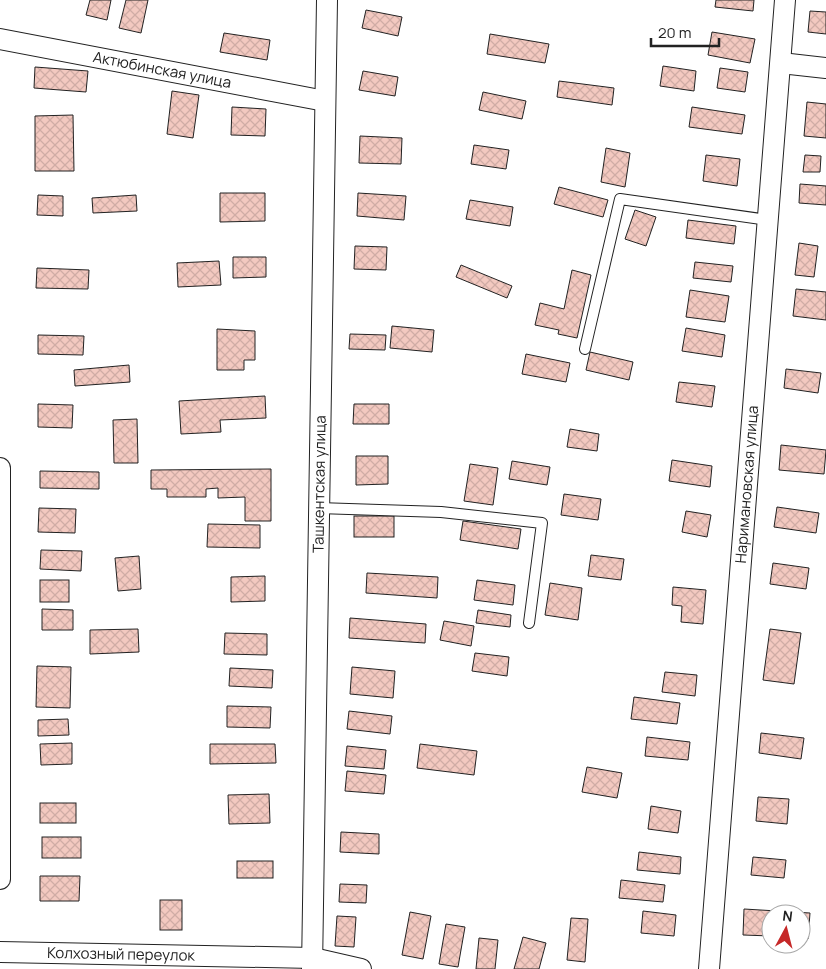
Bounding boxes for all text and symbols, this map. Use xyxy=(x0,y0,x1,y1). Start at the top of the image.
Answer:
scale bar xyxy=(651,15,718,47)
text: 20 m xyxy=(658,22,691,43)
street label: Актюбинская улица xyxy=(91,46,233,93)
street label: Наримановская улица xyxy=(730,405,763,564)
street label: Ташкентская улица xyxy=(307,415,331,553)
north arrow xyxy=(761,904,811,954)
text: N xyxy=(781,906,794,926)
street label: Колхозный переулок xyxy=(47,942,196,966)

